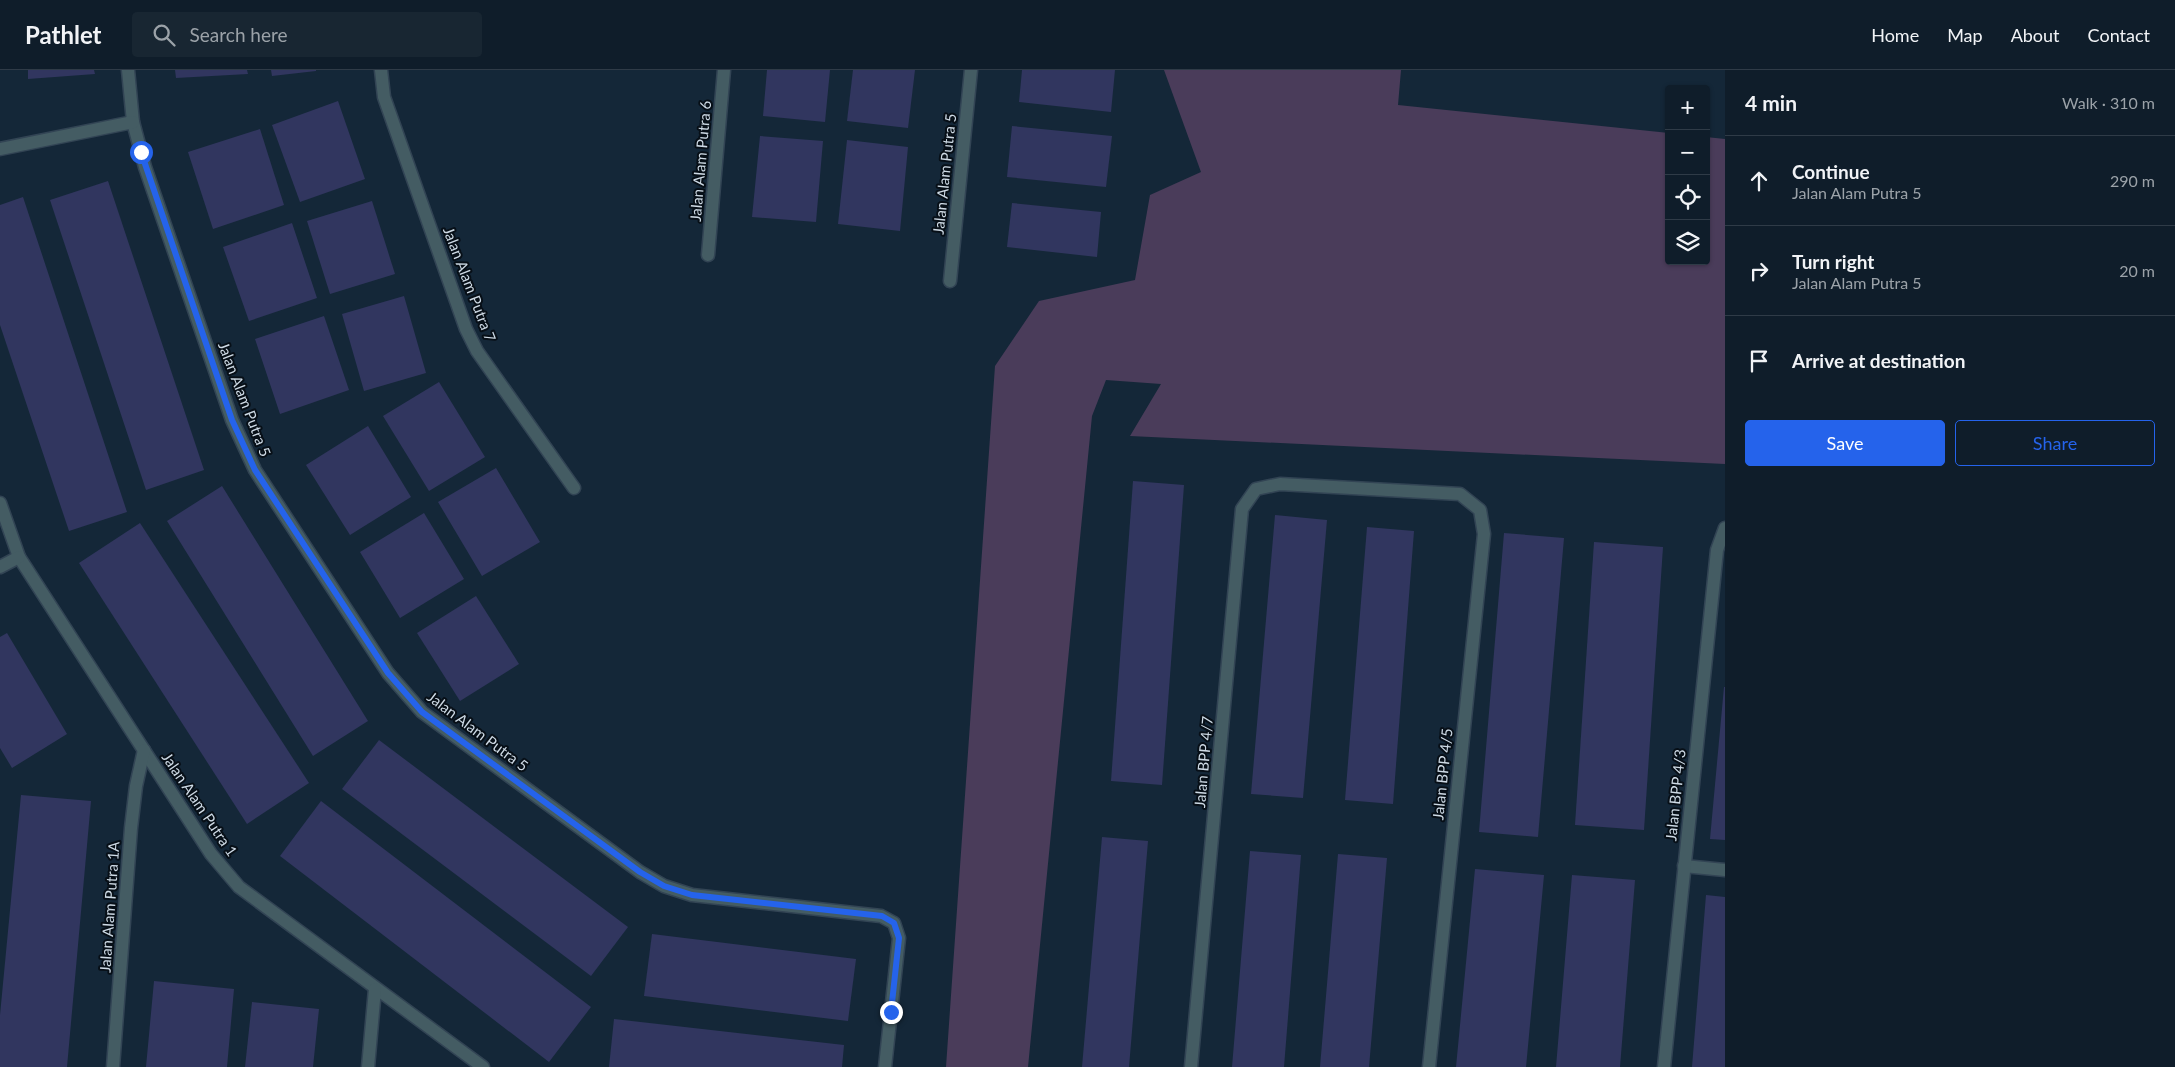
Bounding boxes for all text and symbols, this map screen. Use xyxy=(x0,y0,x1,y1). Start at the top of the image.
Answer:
search box xyxy=(132,12,482,57)
text: Pathlet xyxy=(25,20,102,49)
icon: search xyxy=(150,21,178,49)
text: Search here xyxy=(190,23,288,46)
text: Home xyxy=(1871,24,1919,46)
text: Map xyxy=(1947,24,1983,46)
text: About xyxy=(2011,24,2060,46)
text: Contact xyxy=(2088,24,2150,46)
map controls xyxy=(1665,85,1710,265)
button: + xyxy=(1665,85,1710,130)
text: 4 min xyxy=(1745,90,1797,115)
text: Walk · 310 m xyxy=(2062,93,2155,112)
street label: Jalan Alam Putra 6 xyxy=(686,99,714,222)
street label: Jalan Alam Putra 5 xyxy=(929,113,959,235)
button: − xyxy=(1665,130,1710,175)
route start xyxy=(130,141,153,164)
text: Continue xyxy=(1792,160,1870,183)
icon: ahead xyxy=(1745,167,1773,195)
text: 290 m xyxy=(2110,171,2155,190)
button: locate xyxy=(1665,175,1710,220)
text: Jalan Alam Putra 5 xyxy=(1792,183,1922,202)
button: layers xyxy=(1665,220,1710,265)
street label: Jalan Alam Putra 7 xyxy=(440,224,500,344)
text: Turn right xyxy=(1792,250,1874,273)
icon: right xyxy=(1745,257,1773,285)
text: 20 m xyxy=(2119,261,2155,280)
text: Jalan Alam Putra 5 xyxy=(1792,273,1922,292)
street label: Jalan Alam Putra 5 xyxy=(215,339,275,459)
icon: arrive xyxy=(1745,347,1773,375)
text: Arrive at destination xyxy=(1792,349,1965,372)
button: Save xyxy=(1745,420,1945,466)
button: Share xyxy=(1955,420,2155,466)
street label: Jalan Alam Putra 5 xyxy=(424,687,532,775)
street label: Jalan BPP 4/7 xyxy=(1190,715,1216,809)
street label: Jalan BPP 4/5 xyxy=(1428,727,1456,821)
street label: Jalan BPP 4/3 xyxy=(1661,748,1689,842)
street label: Jalan Alam Putra 1 xyxy=(159,749,241,859)
street label: Jalan Alam Putra 1A xyxy=(95,840,123,973)
route end xyxy=(880,1001,903,1024)

